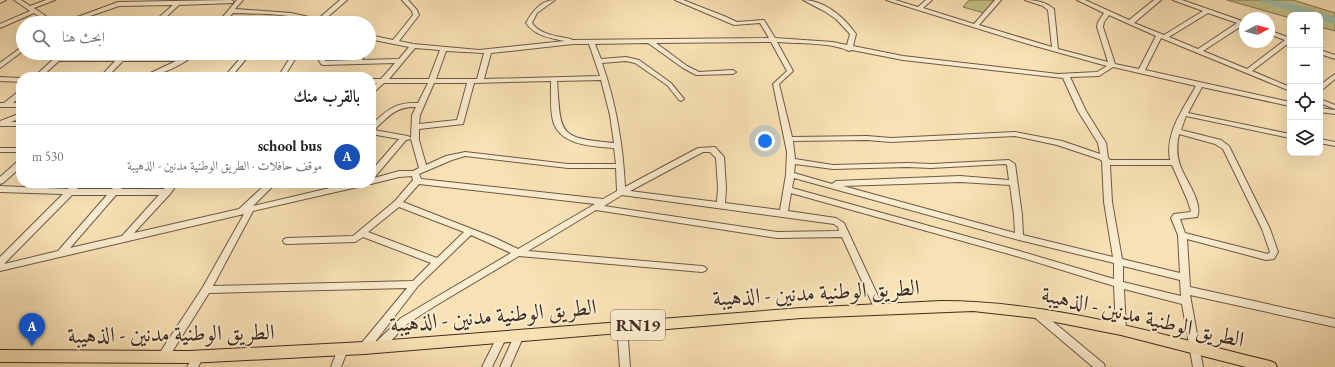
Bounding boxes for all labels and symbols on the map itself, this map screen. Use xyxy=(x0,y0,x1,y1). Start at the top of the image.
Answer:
north arrow xyxy=(1239,12,1275,48)
your location xyxy=(755,131,775,151)
street label: الطريق الوطنية مدنين - الذهيبة xyxy=(712,273,920,312)
street label: الطريق الوطنية مدنين - الذهيبة xyxy=(1039,279,1247,354)
street label: الطريق الوطنية مدنين - الذهيبة xyxy=(388,292,598,339)
road number: RN19 xyxy=(611,310,665,340)
pin: A xyxy=(19,313,45,346)
street label: الطريق الوطنية مدنين - الذهيبة xyxy=(67,317,275,350)

